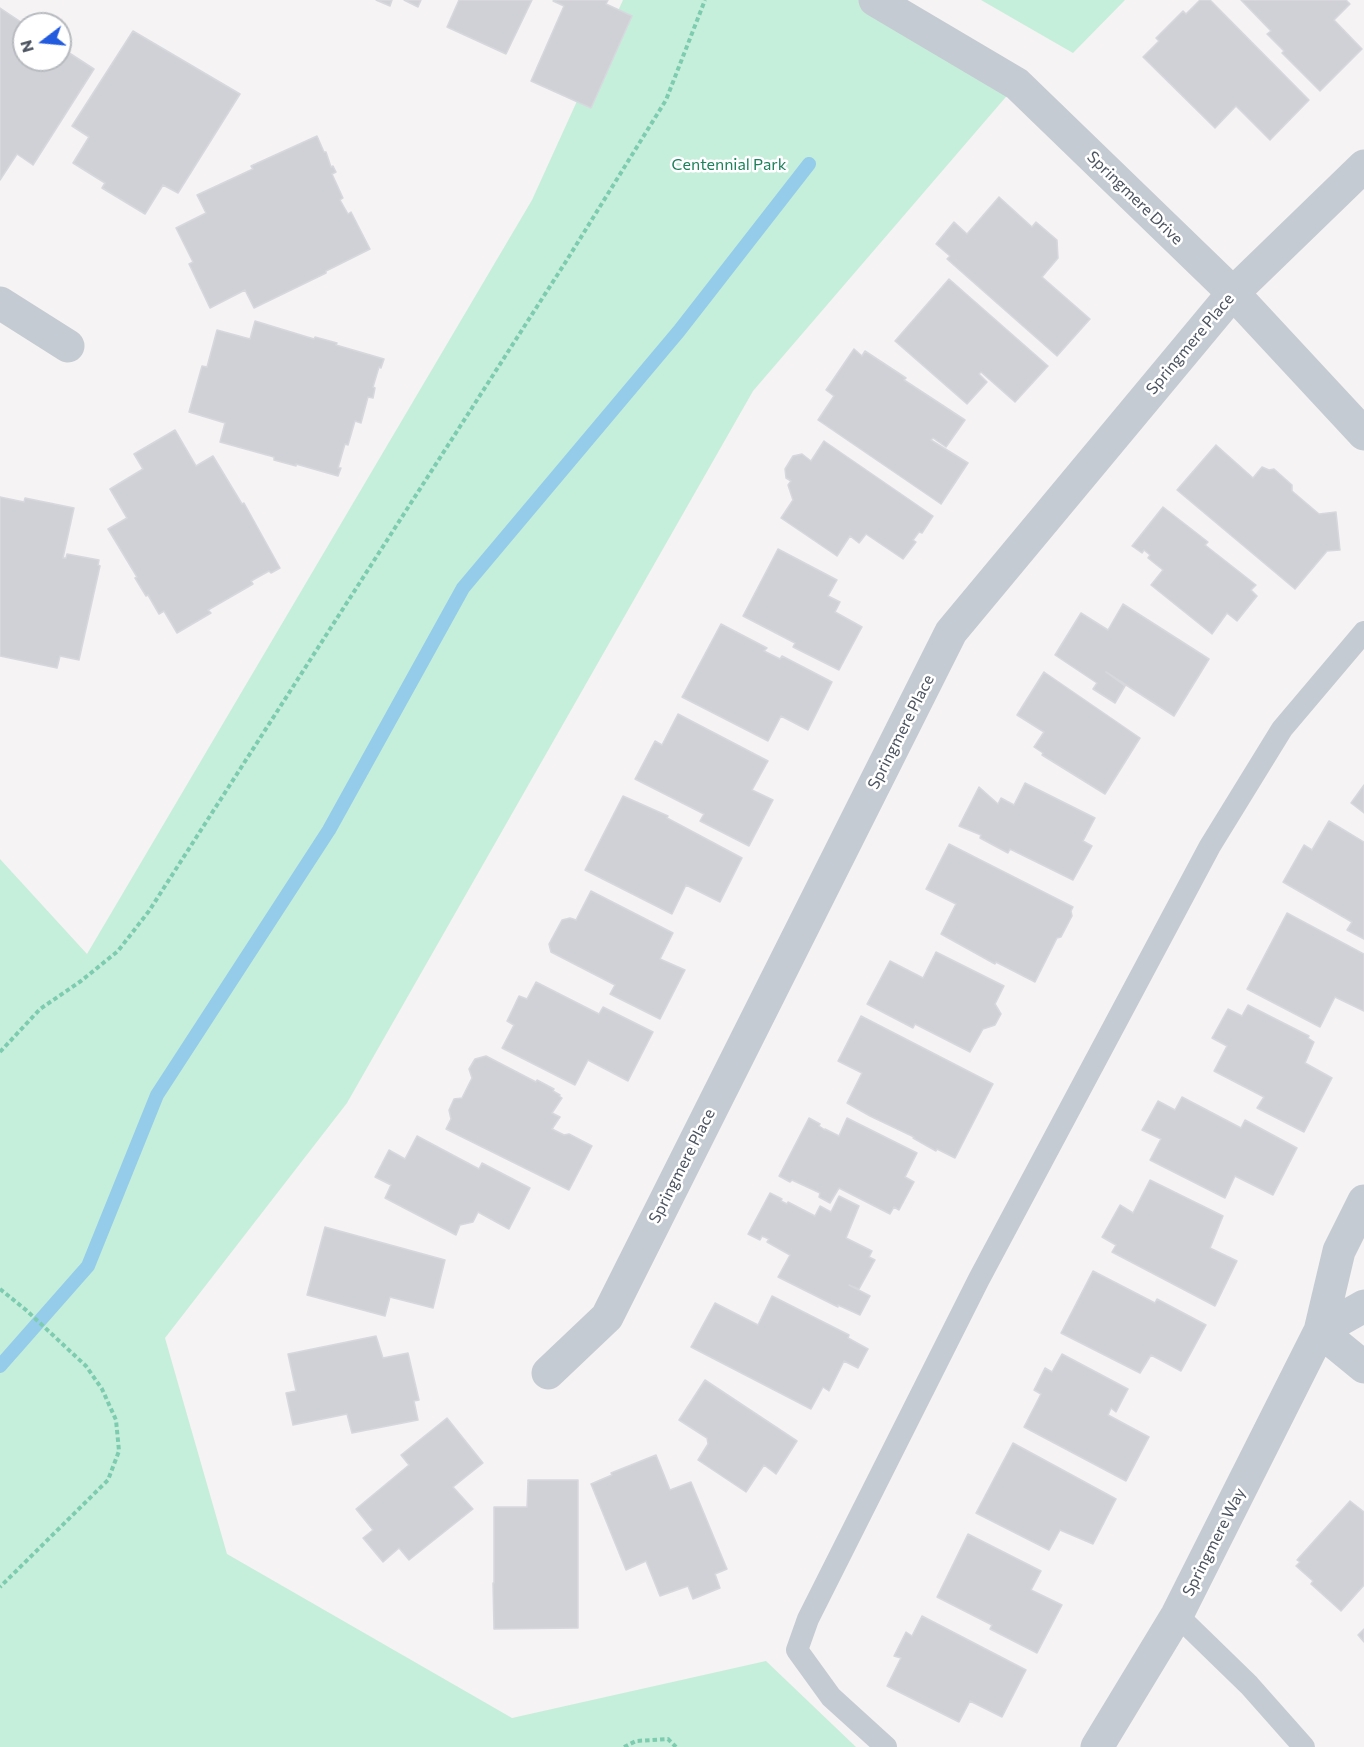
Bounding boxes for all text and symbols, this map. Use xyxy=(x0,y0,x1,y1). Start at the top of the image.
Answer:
north arrow xyxy=(12,12,72,72)
text: N xyxy=(15,38,37,55)
street label: Springmere Drive xyxy=(1083,147,1187,249)
park label: Centennial Park xyxy=(672,155,786,175)
street label: Springmere Place xyxy=(1142,290,1238,398)
street label: Springmere Place xyxy=(864,671,938,793)
street label: Springmere Place xyxy=(645,1105,719,1227)
street label: Springmere Way xyxy=(1178,1485,1250,1599)

